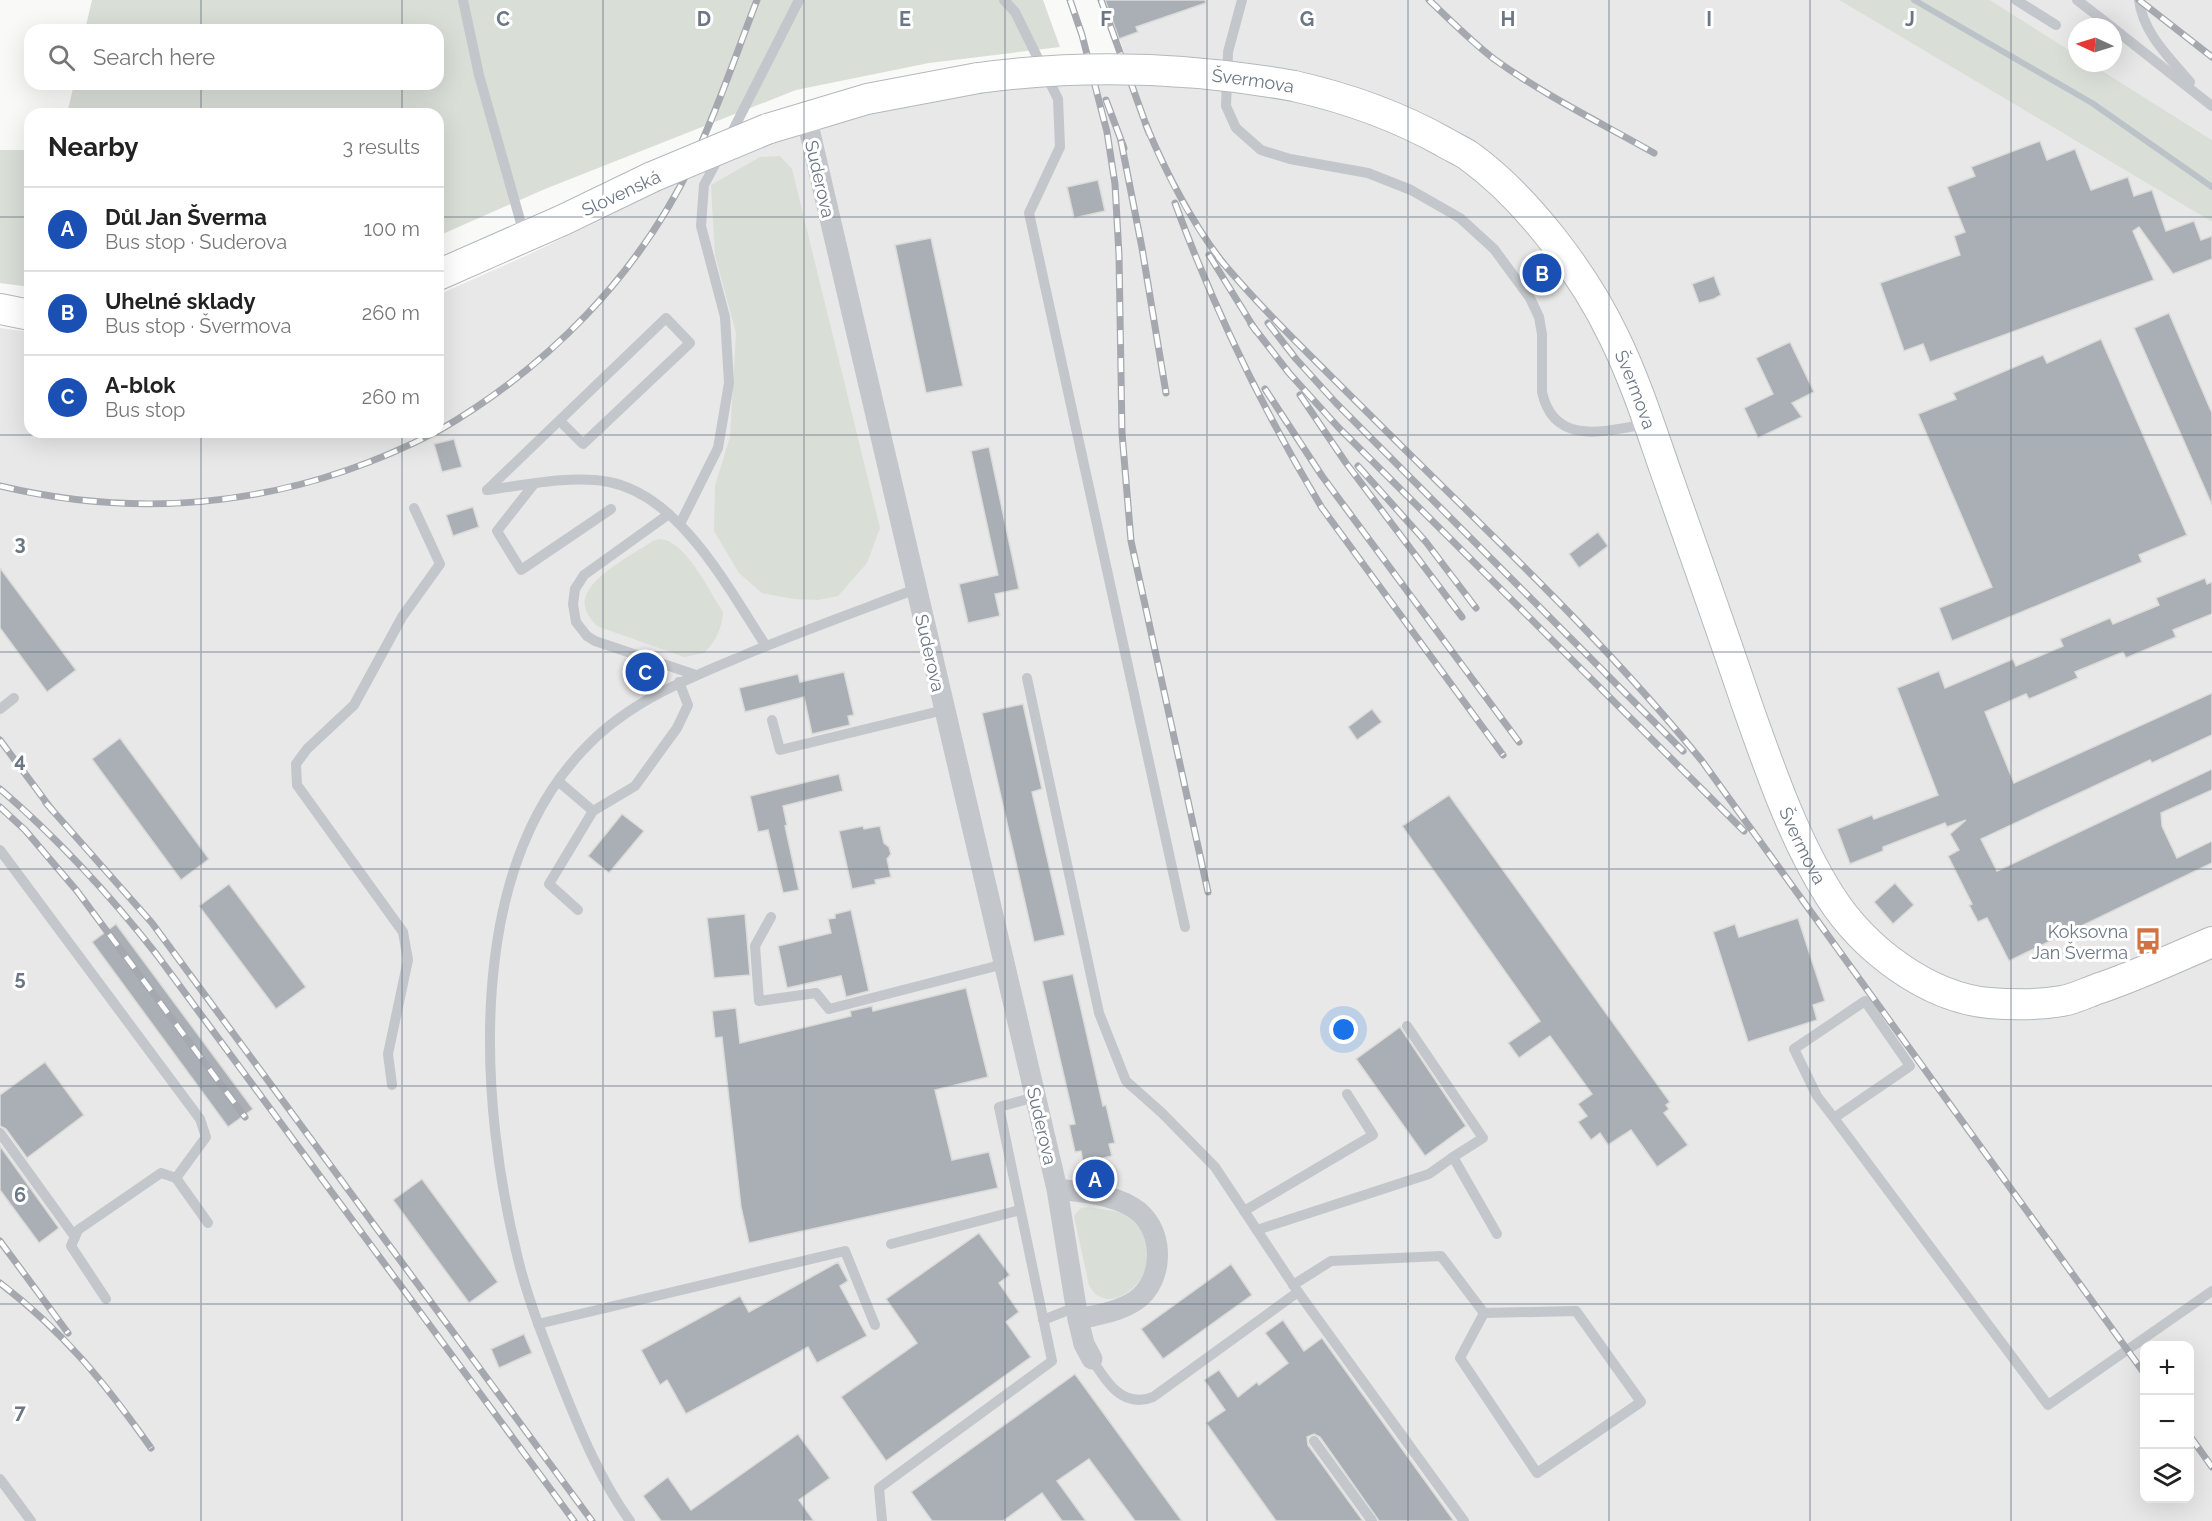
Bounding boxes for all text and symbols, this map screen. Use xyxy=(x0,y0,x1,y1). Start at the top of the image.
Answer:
text: C xyxy=(496,7,510,31)
text: D xyxy=(697,7,711,31)
text: E xyxy=(899,7,911,31)
text: F xyxy=(1100,7,1112,31)
text: G xyxy=(1300,7,1314,31)
text: H xyxy=(1501,7,1515,31)
text: I xyxy=(1706,7,1712,31)
text: J xyxy=(1905,7,1915,31)
north arrow xyxy=(2068,18,2122,72)
search box xyxy=(24,24,444,90)
icon: search xyxy=(45,41,78,74)
text: Search here xyxy=(93,44,215,70)
street label: Švermova xyxy=(1211,63,1296,96)
text: Nearby xyxy=(48,132,138,162)
text: 3 results xyxy=(342,135,420,159)
street label: Suderova xyxy=(801,138,839,220)
street label: Slovenská xyxy=(578,166,664,220)
text: Důl Jan Šverma xyxy=(105,204,267,230)
text: A xyxy=(61,217,74,241)
text: 100 m xyxy=(363,217,420,241)
text: Bus stop · Suderova xyxy=(105,230,287,254)
pin: B xyxy=(1522,250,1562,296)
text: Uhelné sklady xyxy=(105,288,256,314)
text: B xyxy=(61,301,74,325)
text: 260 m xyxy=(362,301,420,325)
text: Bus stop · Švermova xyxy=(105,314,291,338)
street label: Švermova xyxy=(1611,346,1661,432)
text: A-blok xyxy=(105,372,176,398)
text: C xyxy=(61,385,74,409)
text: 260 m xyxy=(362,385,420,409)
text: Bus stop xyxy=(105,398,185,422)
text: 3 xyxy=(14,531,26,555)
street label: Suderova xyxy=(911,612,949,694)
pin: C xyxy=(626,650,664,694)
text: 4 xyxy=(14,748,26,772)
street label: Švermova xyxy=(1776,803,1831,888)
place label: Koksovna Jan Šverma xyxy=(2031,921,2128,963)
bus stop icon: Koksovna Jan Šverma xyxy=(2133,926,2163,956)
text: 5 xyxy=(14,966,26,990)
your location xyxy=(1329,1015,1358,1044)
street label: Suderova xyxy=(1023,1085,1061,1167)
pin: A xyxy=(1076,1156,1114,1202)
text: 6 xyxy=(14,1183,26,1207)
map controls xyxy=(2140,1341,2194,1503)
button: + xyxy=(2140,1341,2194,1395)
button: − xyxy=(2140,1395,2194,1449)
text: 7 xyxy=(14,1400,26,1424)
button: layers xyxy=(2140,1449,2194,1503)

